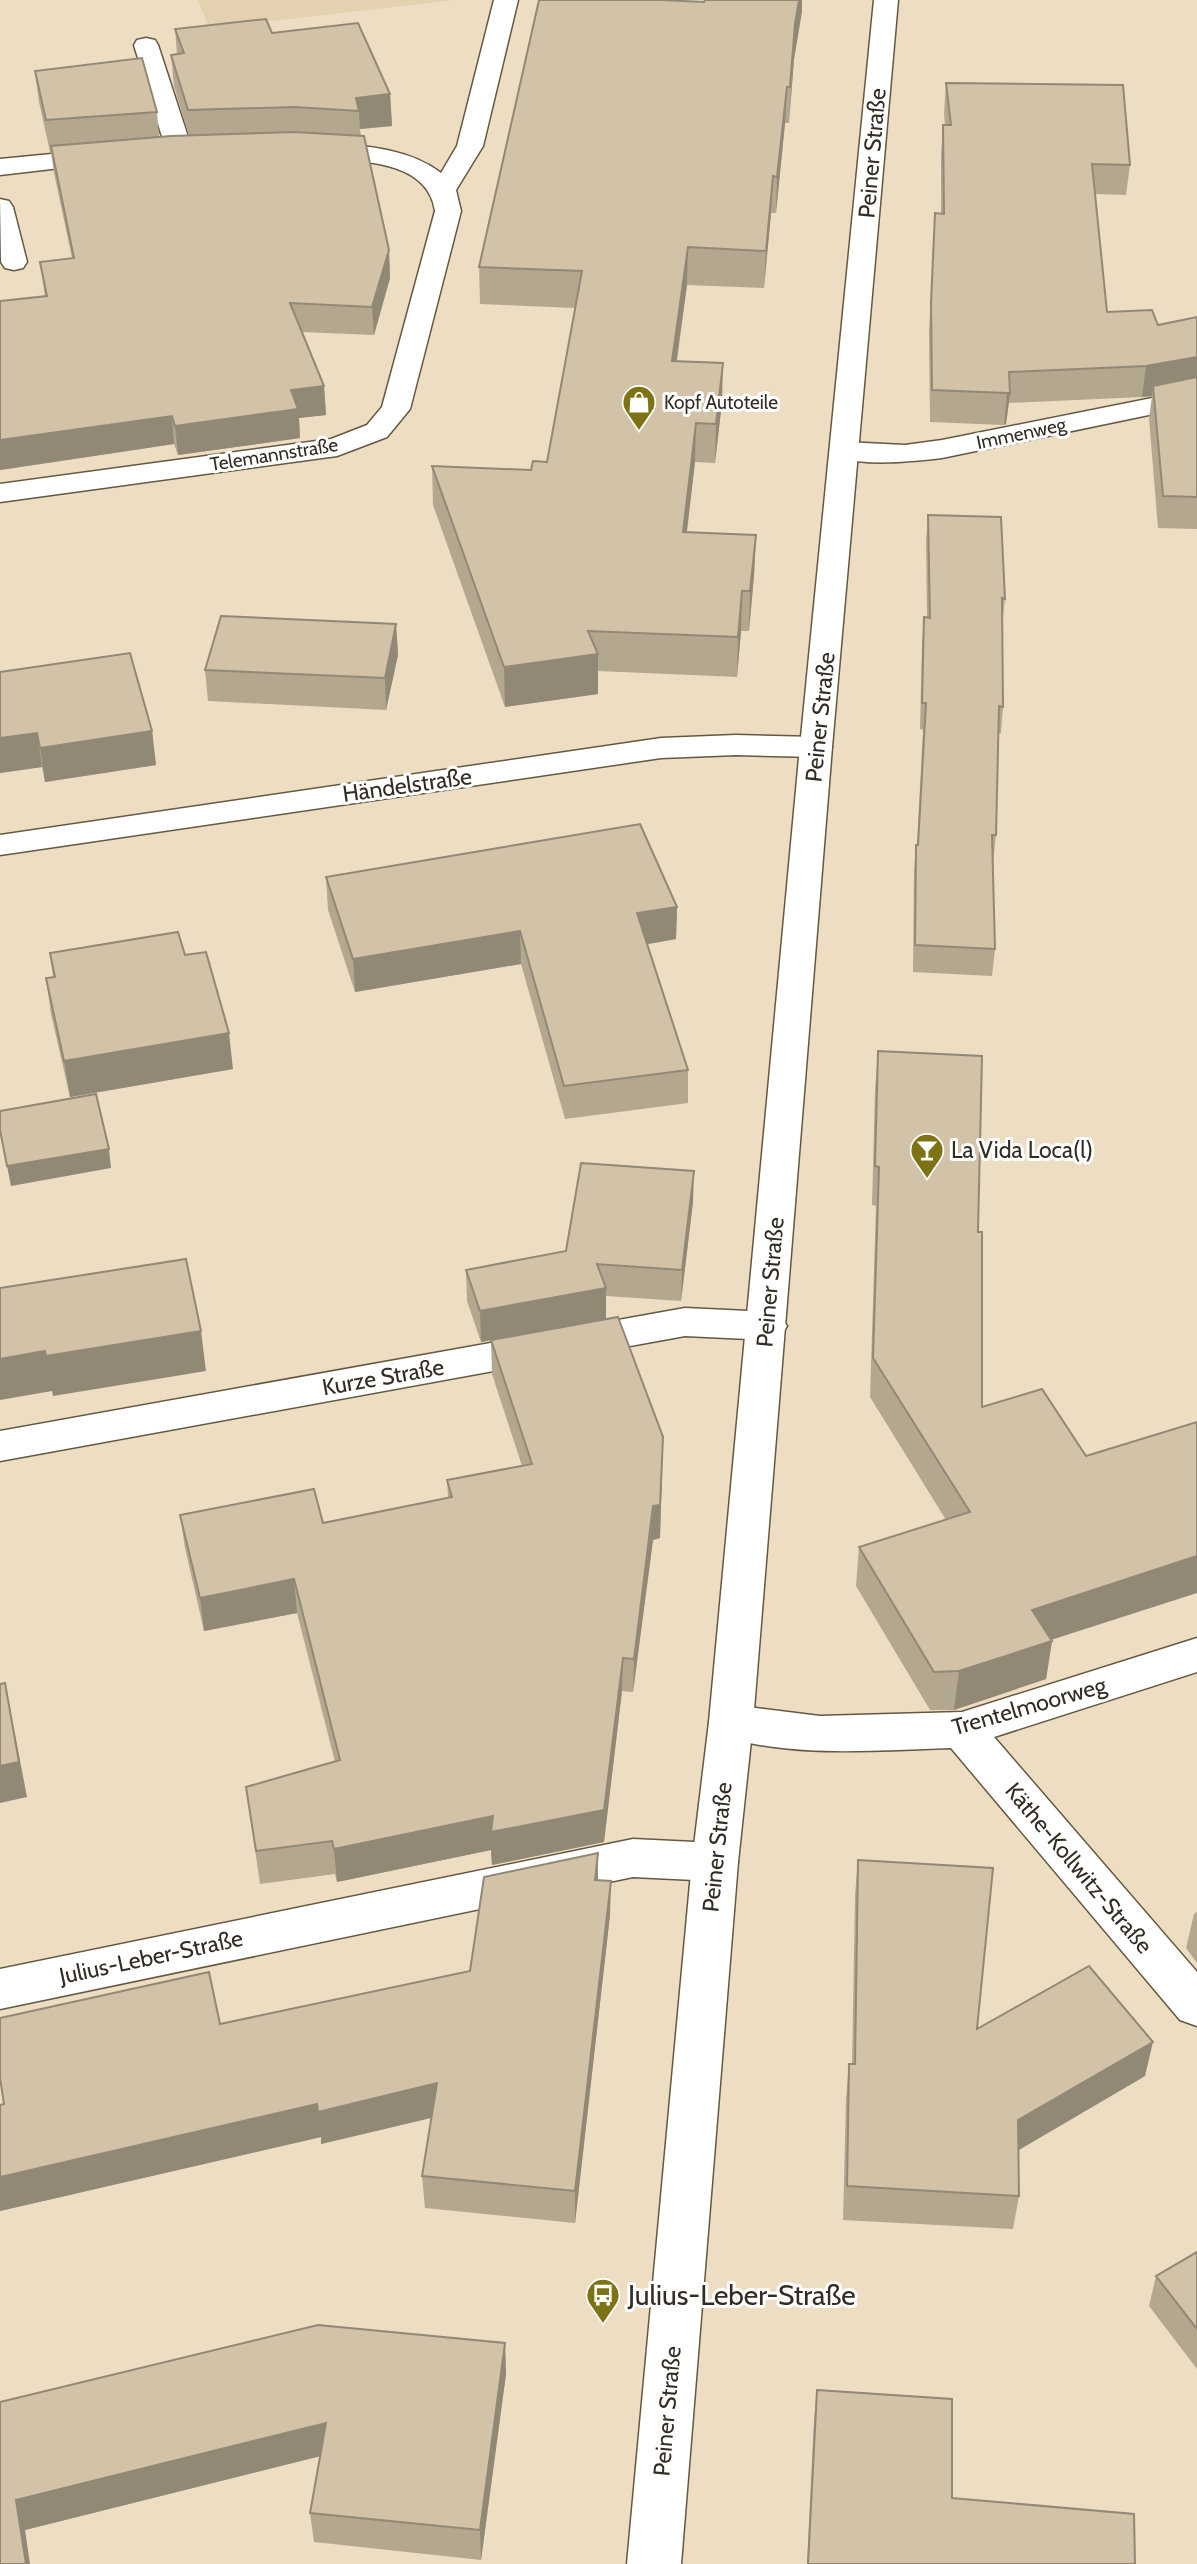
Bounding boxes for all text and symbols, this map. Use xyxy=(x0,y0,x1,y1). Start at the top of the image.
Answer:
street label: Peiner Straße xyxy=(852,87,892,219)
shop icon: Kopf Autoteile xyxy=(620,383,658,432)
place label: Kopf Autoteile xyxy=(664,391,778,414)
street label: Immenweg xyxy=(974,413,1069,454)
street label: Telemannstraße xyxy=(208,433,340,476)
street label: Peiner Straße xyxy=(799,650,841,783)
street label: Händelstraße xyxy=(341,762,474,808)
bar icon: La Vida Loca(l) xyxy=(908,1131,946,1180)
place label: La Vida Loca(l) xyxy=(951,1136,1093,1164)
street label: Peiner Straße xyxy=(750,1216,790,1348)
street label: Kurze Straße xyxy=(320,1352,446,1401)
street label: Trentelmoorweg xyxy=(949,1670,1110,1741)
street label: Käthe-Kollwitz-Straße xyxy=(999,1777,1159,1959)
street label: Peiner Straße xyxy=(696,1780,738,1913)
street label: Julius-Leber-Straße xyxy=(56,1924,246,1990)
bus stop icon: Julius-Leber-Straße xyxy=(584,2276,622,2325)
place label: Julius-Leber-Straße xyxy=(627,2278,856,2312)
street label: Peiner Straße xyxy=(647,2345,687,2477)

